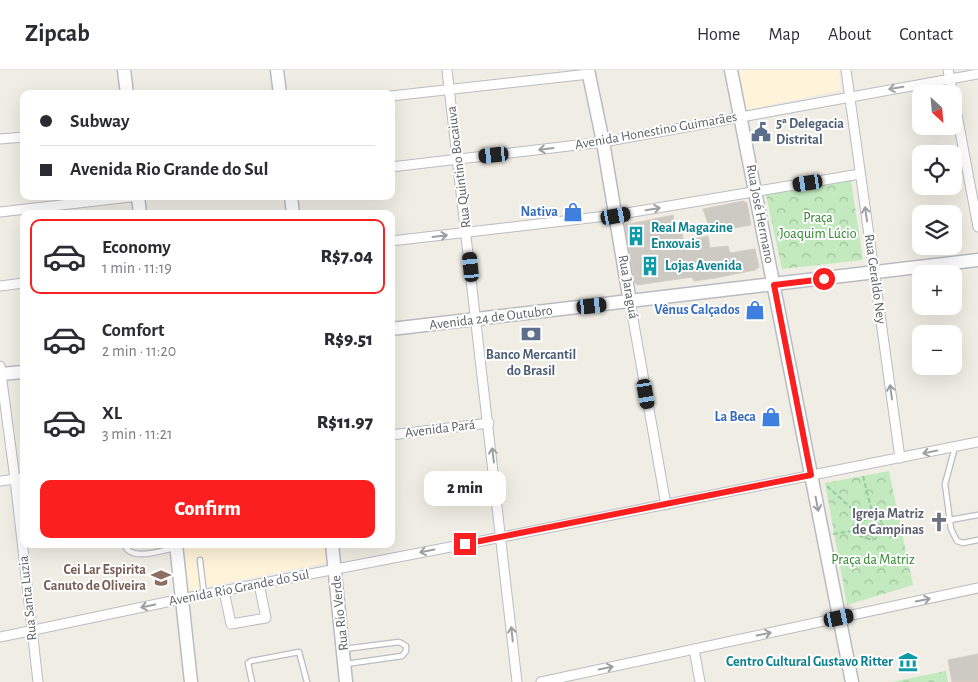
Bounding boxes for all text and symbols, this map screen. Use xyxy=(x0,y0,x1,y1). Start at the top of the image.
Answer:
text: Zipcab xyxy=(25,22,90,46)
text: Home xyxy=(697,26,740,44)
text: Map xyxy=(768,26,800,44)
text: About xyxy=(828,26,871,44)
text: Contact xyxy=(899,26,953,44)
one-way arrow xyxy=(888,84,904,94)
north arrow xyxy=(912,85,962,135)
map controls xyxy=(912,85,962,375)
street label: Rua Quintino Bocaiuva xyxy=(445,105,473,229)
street label: Avenida Honestino Guimarães xyxy=(574,110,738,152)
text: Subway xyxy=(70,112,130,131)
place label: 5ª Delegacia Distrital xyxy=(776,117,844,147)
public building icon: 5ª Delegacia Distrital xyxy=(750,121,772,143)
one-way arrow xyxy=(538,144,554,154)
button: locate xyxy=(912,145,962,195)
car xyxy=(478,146,509,164)
text: Avenida Rio Grande do Sul xyxy=(70,160,269,179)
street label: Rua José Hermano xyxy=(744,163,776,265)
car xyxy=(792,173,823,193)
shop icon: Nativa xyxy=(562,201,584,223)
one-way arrow xyxy=(645,204,661,214)
place label: Nativa xyxy=(521,205,558,219)
button: layers xyxy=(912,205,962,255)
car xyxy=(599,206,632,226)
one-way arrow xyxy=(861,207,871,223)
park label: Praça Joaquim Lúcio xyxy=(779,211,857,241)
place label: Real Magazine Enxovais xyxy=(651,221,733,251)
building icon: Real Magazine Enxovais xyxy=(625,225,647,247)
one-way arrow xyxy=(431,231,447,241)
street label: Rua Geraldo Ney xyxy=(862,233,888,325)
icon: car xyxy=(42,234,87,279)
text: Economy xyxy=(102,238,171,257)
text: R$7.04 xyxy=(320,247,373,266)
car xyxy=(461,251,480,283)
street label: Rua Jaraguá xyxy=(615,254,641,321)
building icon: Lojas Avenida xyxy=(639,255,661,277)
place label: Lojas Avenida xyxy=(665,259,742,273)
text: 1 min · 11:19 xyxy=(102,260,172,276)
button: + xyxy=(912,265,962,315)
route start xyxy=(813,268,835,290)
car xyxy=(576,297,607,315)
shop icon: Vênus Calçados xyxy=(744,299,766,321)
street label: Avenida 24 de Outubro xyxy=(429,303,554,333)
place label: Vênus Calçados xyxy=(654,303,740,317)
icon: car xyxy=(42,317,87,362)
text: Comfort xyxy=(102,321,164,340)
bank icon: Banco Mercantil do Brasil xyxy=(520,323,542,345)
button: − xyxy=(912,325,962,375)
text: R$9.51 xyxy=(324,330,373,349)
text: 2 min · 11:20 xyxy=(102,343,176,359)
place label: Banco Mercantil do Brasil xyxy=(486,348,576,378)
car xyxy=(636,378,655,410)
one-way arrow xyxy=(886,385,896,401)
icon: car xyxy=(42,400,87,445)
text: XL xyxy=(102,404,122,423)
shop icon: La Beca xyxy=(760,406,782,428)
place label: La Beca xyxy=(714,410,756,424)
text: R$11.97 xyxy=(317,413,373,432)
street label: Avenida Pará xyxy=(404,418,476,440)
text: 3 min · 11:21 xyxy=(102,426,173,442)
one-way arrow xyxy=(488,447,498,463)
one-way arrow xyxy=(923,448,939,457)
callout: 2 min xyxy=(424,472,506,506)
button: Confirm xyxy=(40,480,375,538)
text: 2 min xyxy=(447,480,483,496)
one-way arrow xyxy=(812,496,822,512)
place label: Igreja Matriz de Campinas xyxy=(852,507,924,537)
church icon: Igreja Matriz de Campinas xyxy=(928,511,950,533)
route end xyxy=(454,533,476,555)
one-way arrow xyxy=(420,547,436,557)
park label: Praça da Matriz xyxy=(831,553,915,567)
street label: Rua Santa Luzia xyxy=(17,554,39,641)
place label: Cei Lar Espirita Canuto de Oliveira xyxy=(44,563,146,593)
school or university icon: Cei Lar Espirita Canuto de Oliveira xyxy=(150,567,172,589)
street label: Avenida Rio Grande do Sul xyxy=(168,568,310,608)
street label: Rua Rio Verde xyxy=(329,575,351,651)
one-way arrow xyxy=(915,595,931,604)
one-way arrow xyxy=(140,602,156,611)
car xyxy=(822,608,855,628)
one-way arrow xyxy=(507,626,517,642)
one-way arrow xyxy=(756,629,772,638)
museum icon: Centro Cultural Gustavo Ritter xyxy=(897,651,919,673)
place label: Centro Cultural Gustavo Ritter xyxy=(726,655,893,669)
one-way arrow xyxy=(597,663,613,672)

